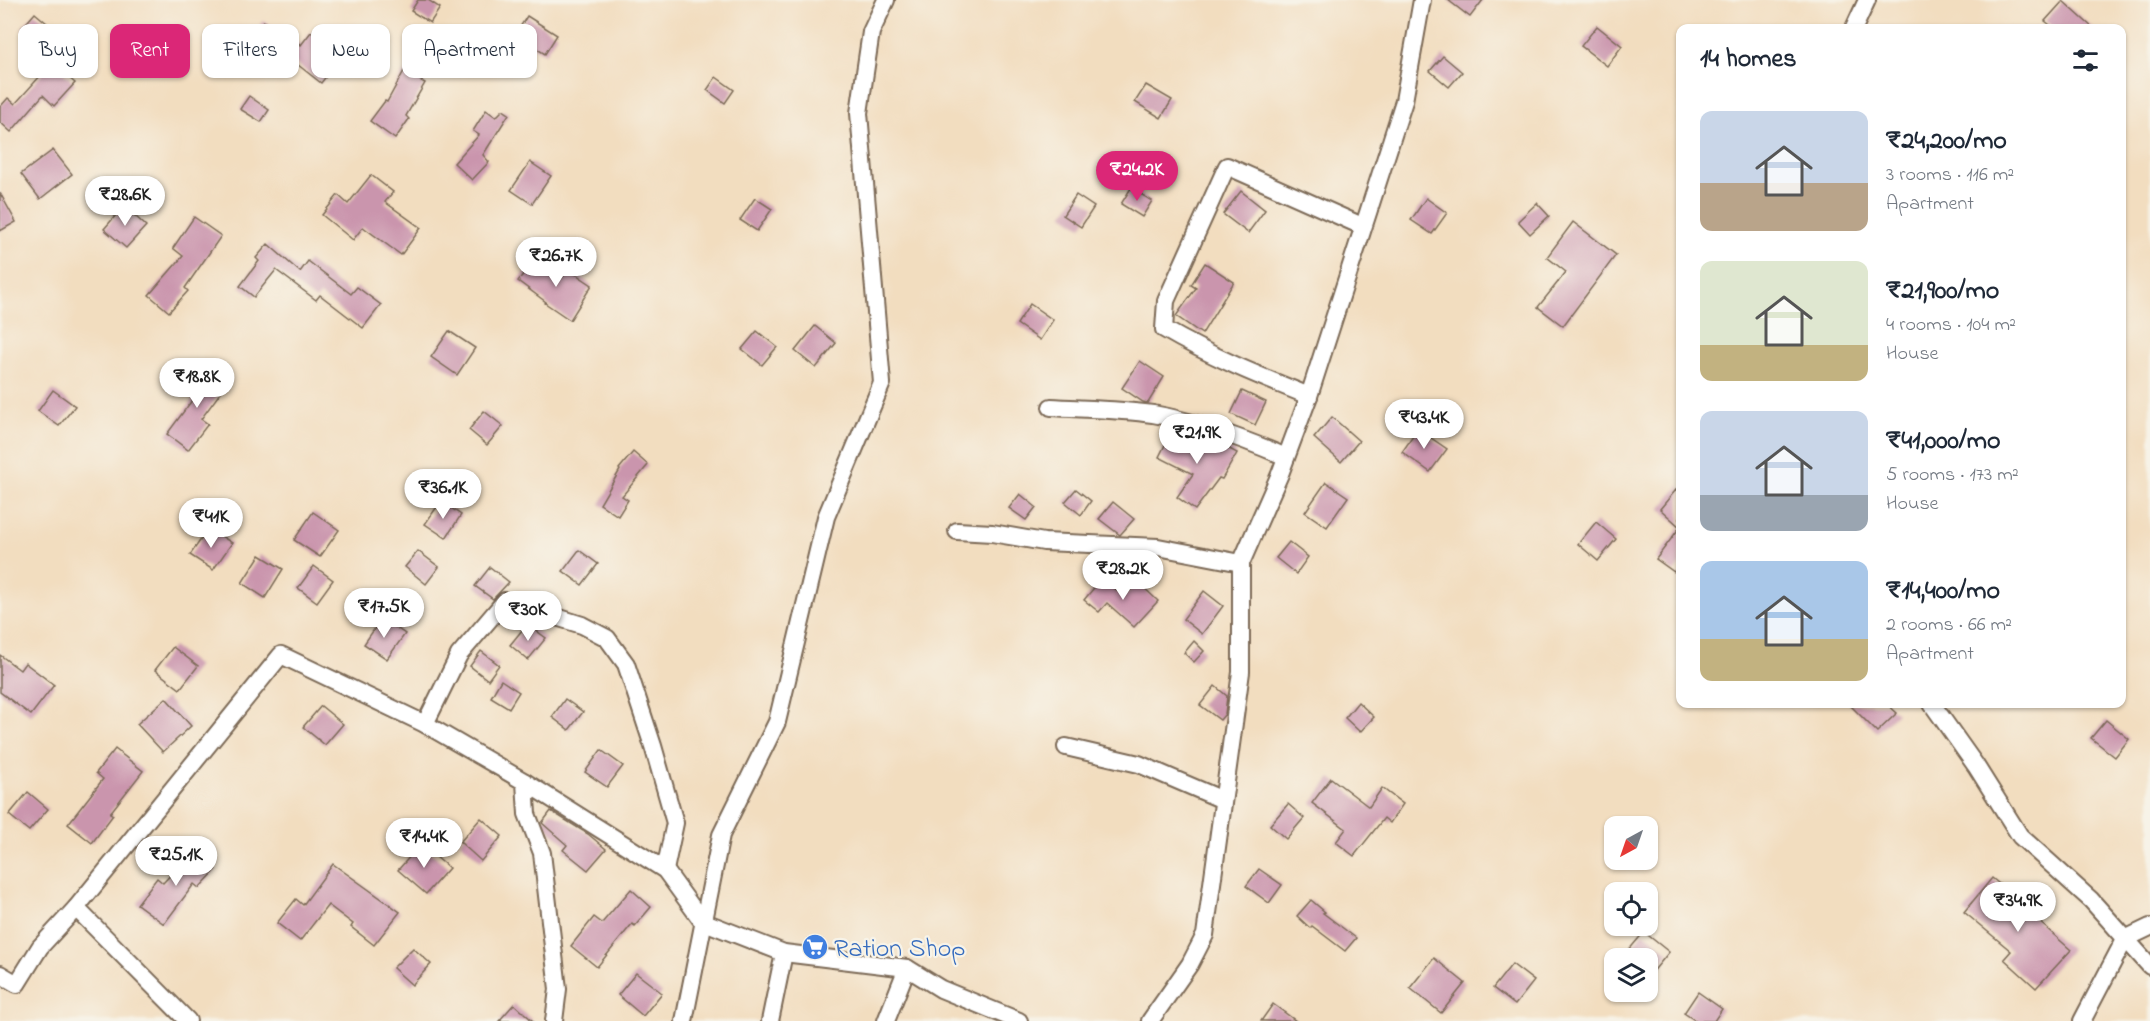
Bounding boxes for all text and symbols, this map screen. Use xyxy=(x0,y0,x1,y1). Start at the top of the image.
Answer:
chip: Buy xyxy=(18,24,98,78)
chip: Rent xyxy=(110,24,190,78)
chip: Filters xyxy=(202,24,299,78)
chip: New xyxy=(311,24,390,78)
chip: Apartment xyxy=(402,24,537,78)
text: 14 homes xyxy=(1700,41,1796,79)
icon: filters xyxy=(2069,44,2102,77)
text: ₹24,200/mo xyxy=(1886,123,2007,161)
icon: home xyxy=(1748,135,1820,207)
pin: ₹24.2K xyxy=(1088,151,1186,202)
text: ₹24.2K xyxy=(1110,156,1164,185)
text: 3 rooms · 116 m² xyxy=(1886,161,2014,190)
pin: ₹28.6K xyxy=(76,176,174,227)
text: ₹28.6K xyxy=(99,181,151,210)
text: Apartment xyxy=(1886,190,1974,219)
pin: ₹26.7K xyxy=(507,237,605,288)
text: ₹26.7K xyxy=(530,242,582,271)
text: ₹21,900/mo xyxy=(1886,273,1999,311)
icon: home xyxy=(1748,285,1820,357)
text: 4 rooms · 104 m² xyxy=(1886,311,2016,340)
text: House xyxy=(1886,340,1939,369)
pin: ₹18.8K xyxy=(148,358,246,409)
text: ₹18.8K xyxy=(173,363,221,392)
pin: ₹43.4K xyxy=(1375,399,1473,450)
text: ₹43.4K xyxy=(1399,404,1449,433)
pin: ₹21.9K xyxy=(1148,414,1246,465)
text: ₹21.9K xyxy=(1173,419,1221,448)
text: ₹41,000/mo xyxy=(1886,423,2001,461)
icon: home xyxy=(1748,435,1820,507)
text: 5 rooms · 173 m² xyxy=(1886,461,2019,490)
pin: ₹36.1K xyxy=(394,469,492,520)
text: ₹36.1K xyxy=(418,474,468,503)
text: House xyxy=(1886,490,1939,519)
pin: ₹41K xyxy=(175,498,247,549)
text: ₹41K xyxy=(193,503,229,532)
pin: ₹28.2K xyxy=(1074,550,1172,601)
text: ₹28.2K xyxy=(1096,555,1150,584)
text: ₹14,400/mo xyxy=(1886,573,2000,611)
icon: home xyxy=(1748,585,1820,657)
pin: ₹17.5K xyxy=(335,588,433,639)
pin: ₹30K xyxy=(492,591,564,642)
text: ₹17.5K xyxy=(358,593,410,622)
text: ₹30K xyxy=(509,596,547,625)
text: 2 rooms · 66 m² xyxy=(1886,611,2012,640)
text: Apartment xyxy=(1886,640,1974,669)
north arrow xyxy=(1604,816,1658,870)
map controls xyxy=(1604,816,1658,1002)
pin: ₹14.4K xyxy=(375,818,473,869)
text: ₹14.4K xyxy=(400,823,448,852)
pin: ₹25.1K xyxy=(127,836,225,887)
text: ₹25.1K xyxy=(149,841,203,870)
button: locate xyxy=(1604,882,1658,936)
pin: ₹34.9K xyxy=(1969,882,2067,933)
text: ₹34.9K xyxy=(1994,887,2042,916)
place label: Ration Shop xyxy=(834,931,965,969)
supermarket icon: Ration Shop xyxy=(800,932,830,962)
button: layers xyxy=(1604,948,1658,1002)

